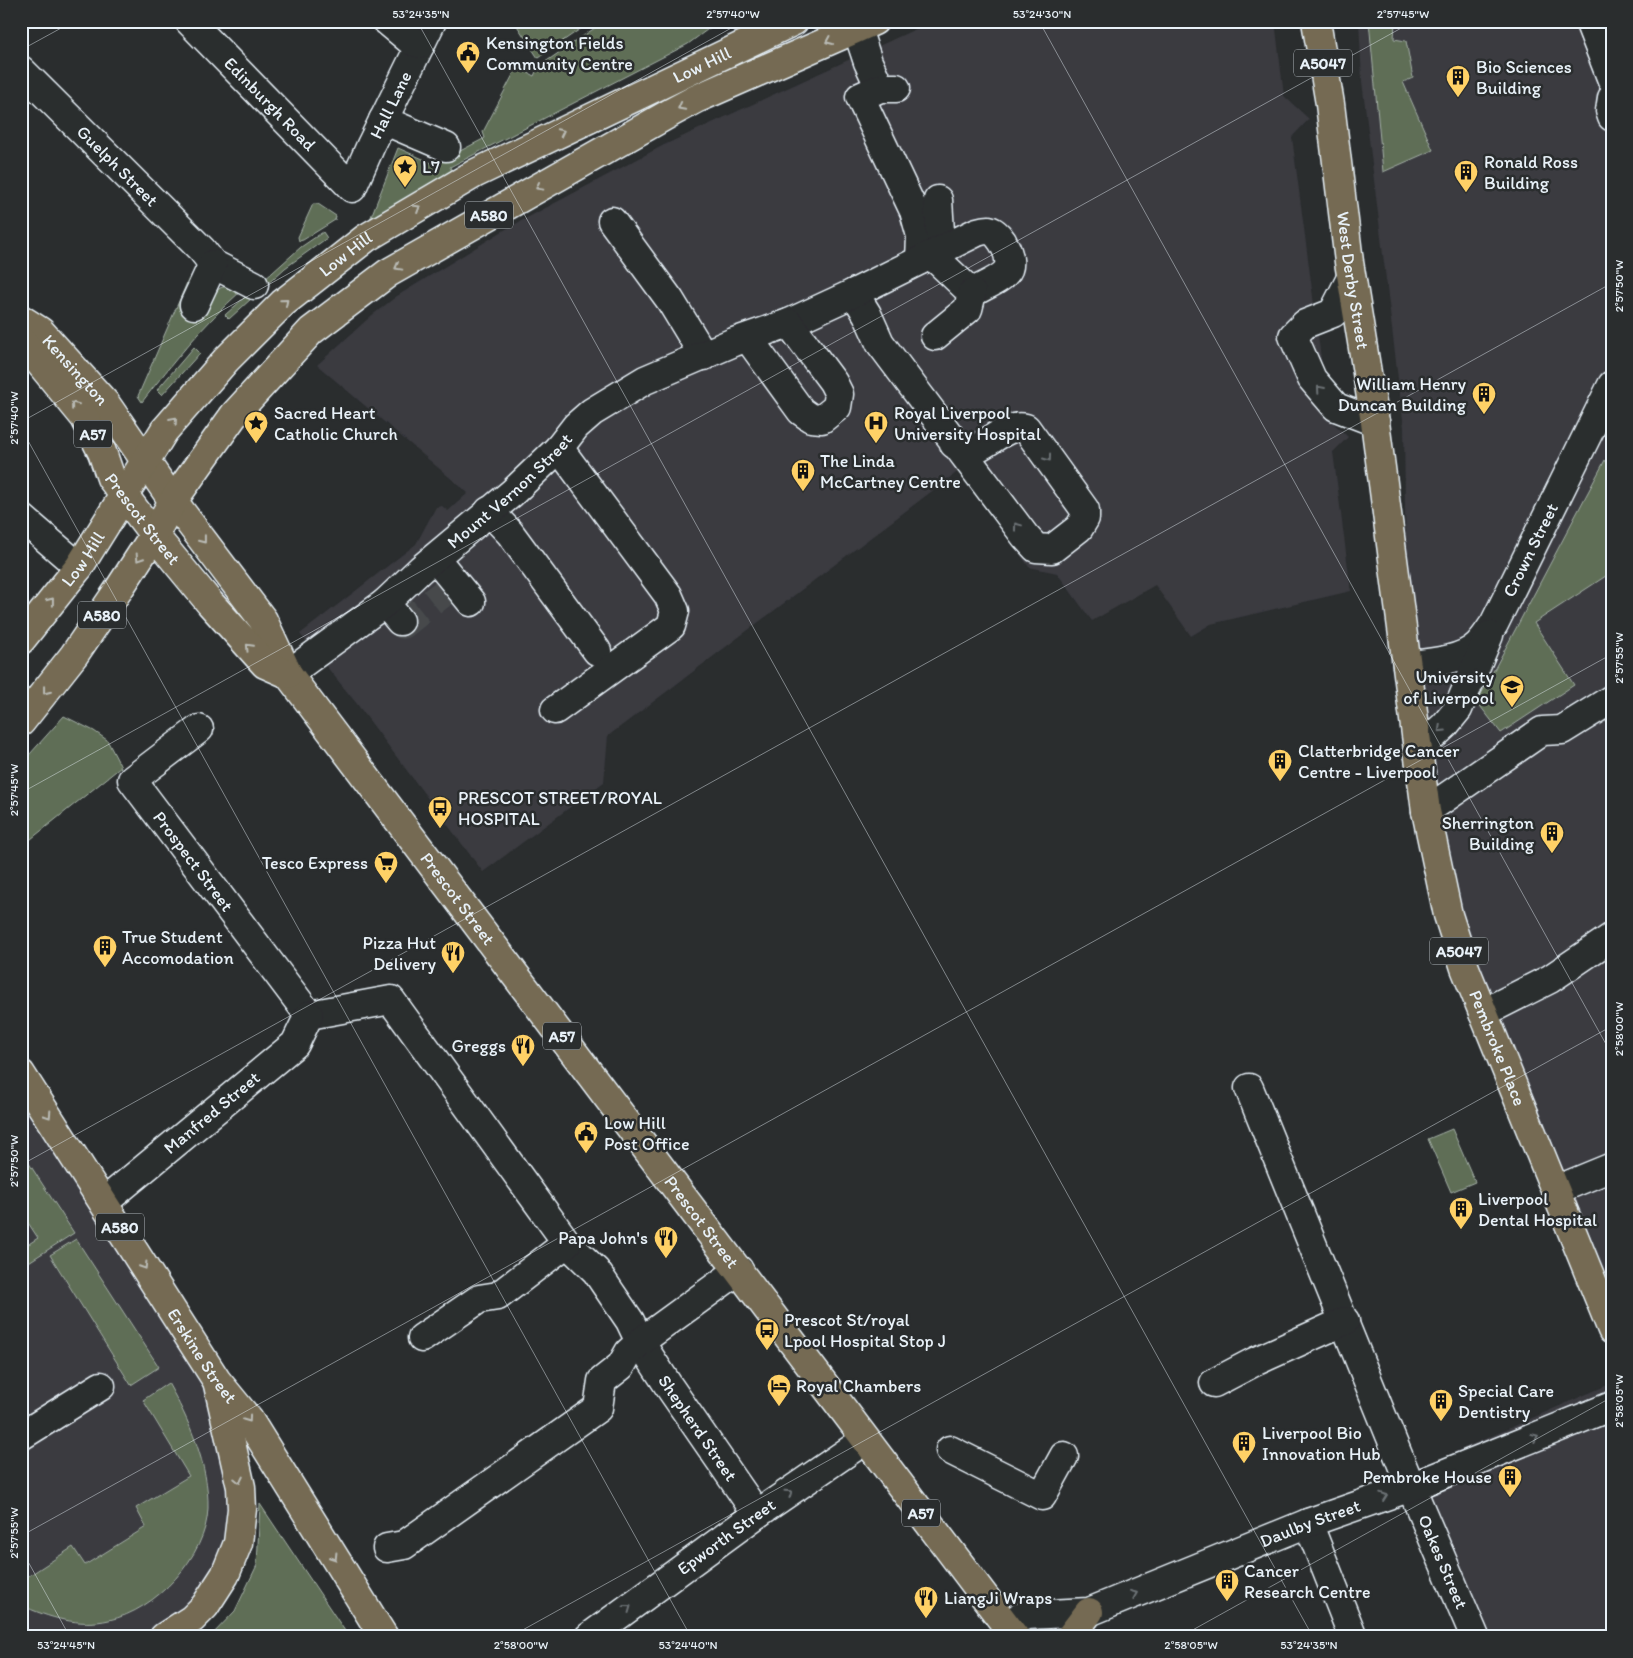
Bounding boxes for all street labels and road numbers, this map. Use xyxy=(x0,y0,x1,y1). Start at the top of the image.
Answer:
street label: Low Hill xyxy=(669,42,735,88)
road number: A5047 xyxy=(1294,49,1352,76)
street label: Edinburgh Road xyxy=(219,52,321,156)
street label: Hall Lane xyxy=(365,67,417,143)
street label: Guelph Street xyxy=(72,121,163,211)
road number: A580 xyxy=(465,202,513,228)
street label: West Derby Street xyxy=(1332,210,1374,351)
street label: Low Hill xyxy=(314,226,376,282)
street label: Kensington xyxy=(37,330,113,410)
road number: A57 xyxy=(74,420,112,448)
street label: Mount Vernon Street xyxy=(443,429,577,553)
street label: Prescot Street xyxy=(100,468,185,570)
street label: Crown Street xyxy=(1498,499,1563,601)
street label: Low Hill xyxy=(57,527,109,591)
road number: A580 xyxy=(78,602,126,628)
street label: Prospect Street xyxy=(148,807,238,916)
street label: Prescot Street xyxy=(416,848,500,950)
road number: A5047 xyxy=(1430,938,1488,964)
street label: Pembroke Place xyxy=(1464,987,1531,1109)
road number: A57 xyxy=(543,1022,581,1050)
street label: Manfred Street xyxy=(159,1066,265,1159)
street label: Prescot Street xyxy=(660,1171,744,1273)
road number: A580 xyxy=(96,1214,144,1240)
street label: Erskine Street xyxy=(162,1304,242,1408)
street label: Shepherd Street xyxy=(653,1371,742,1486)
street label: Epworth Street xyxy=(673,1494,780,1580)
street label: Daulby Street xyxy=(1257,1494,1364,1552)
road number: A57 xyxy=(902,1500,940,1526)
street label: Oakes Street xyxy=(1413,1511,1473,1613)

